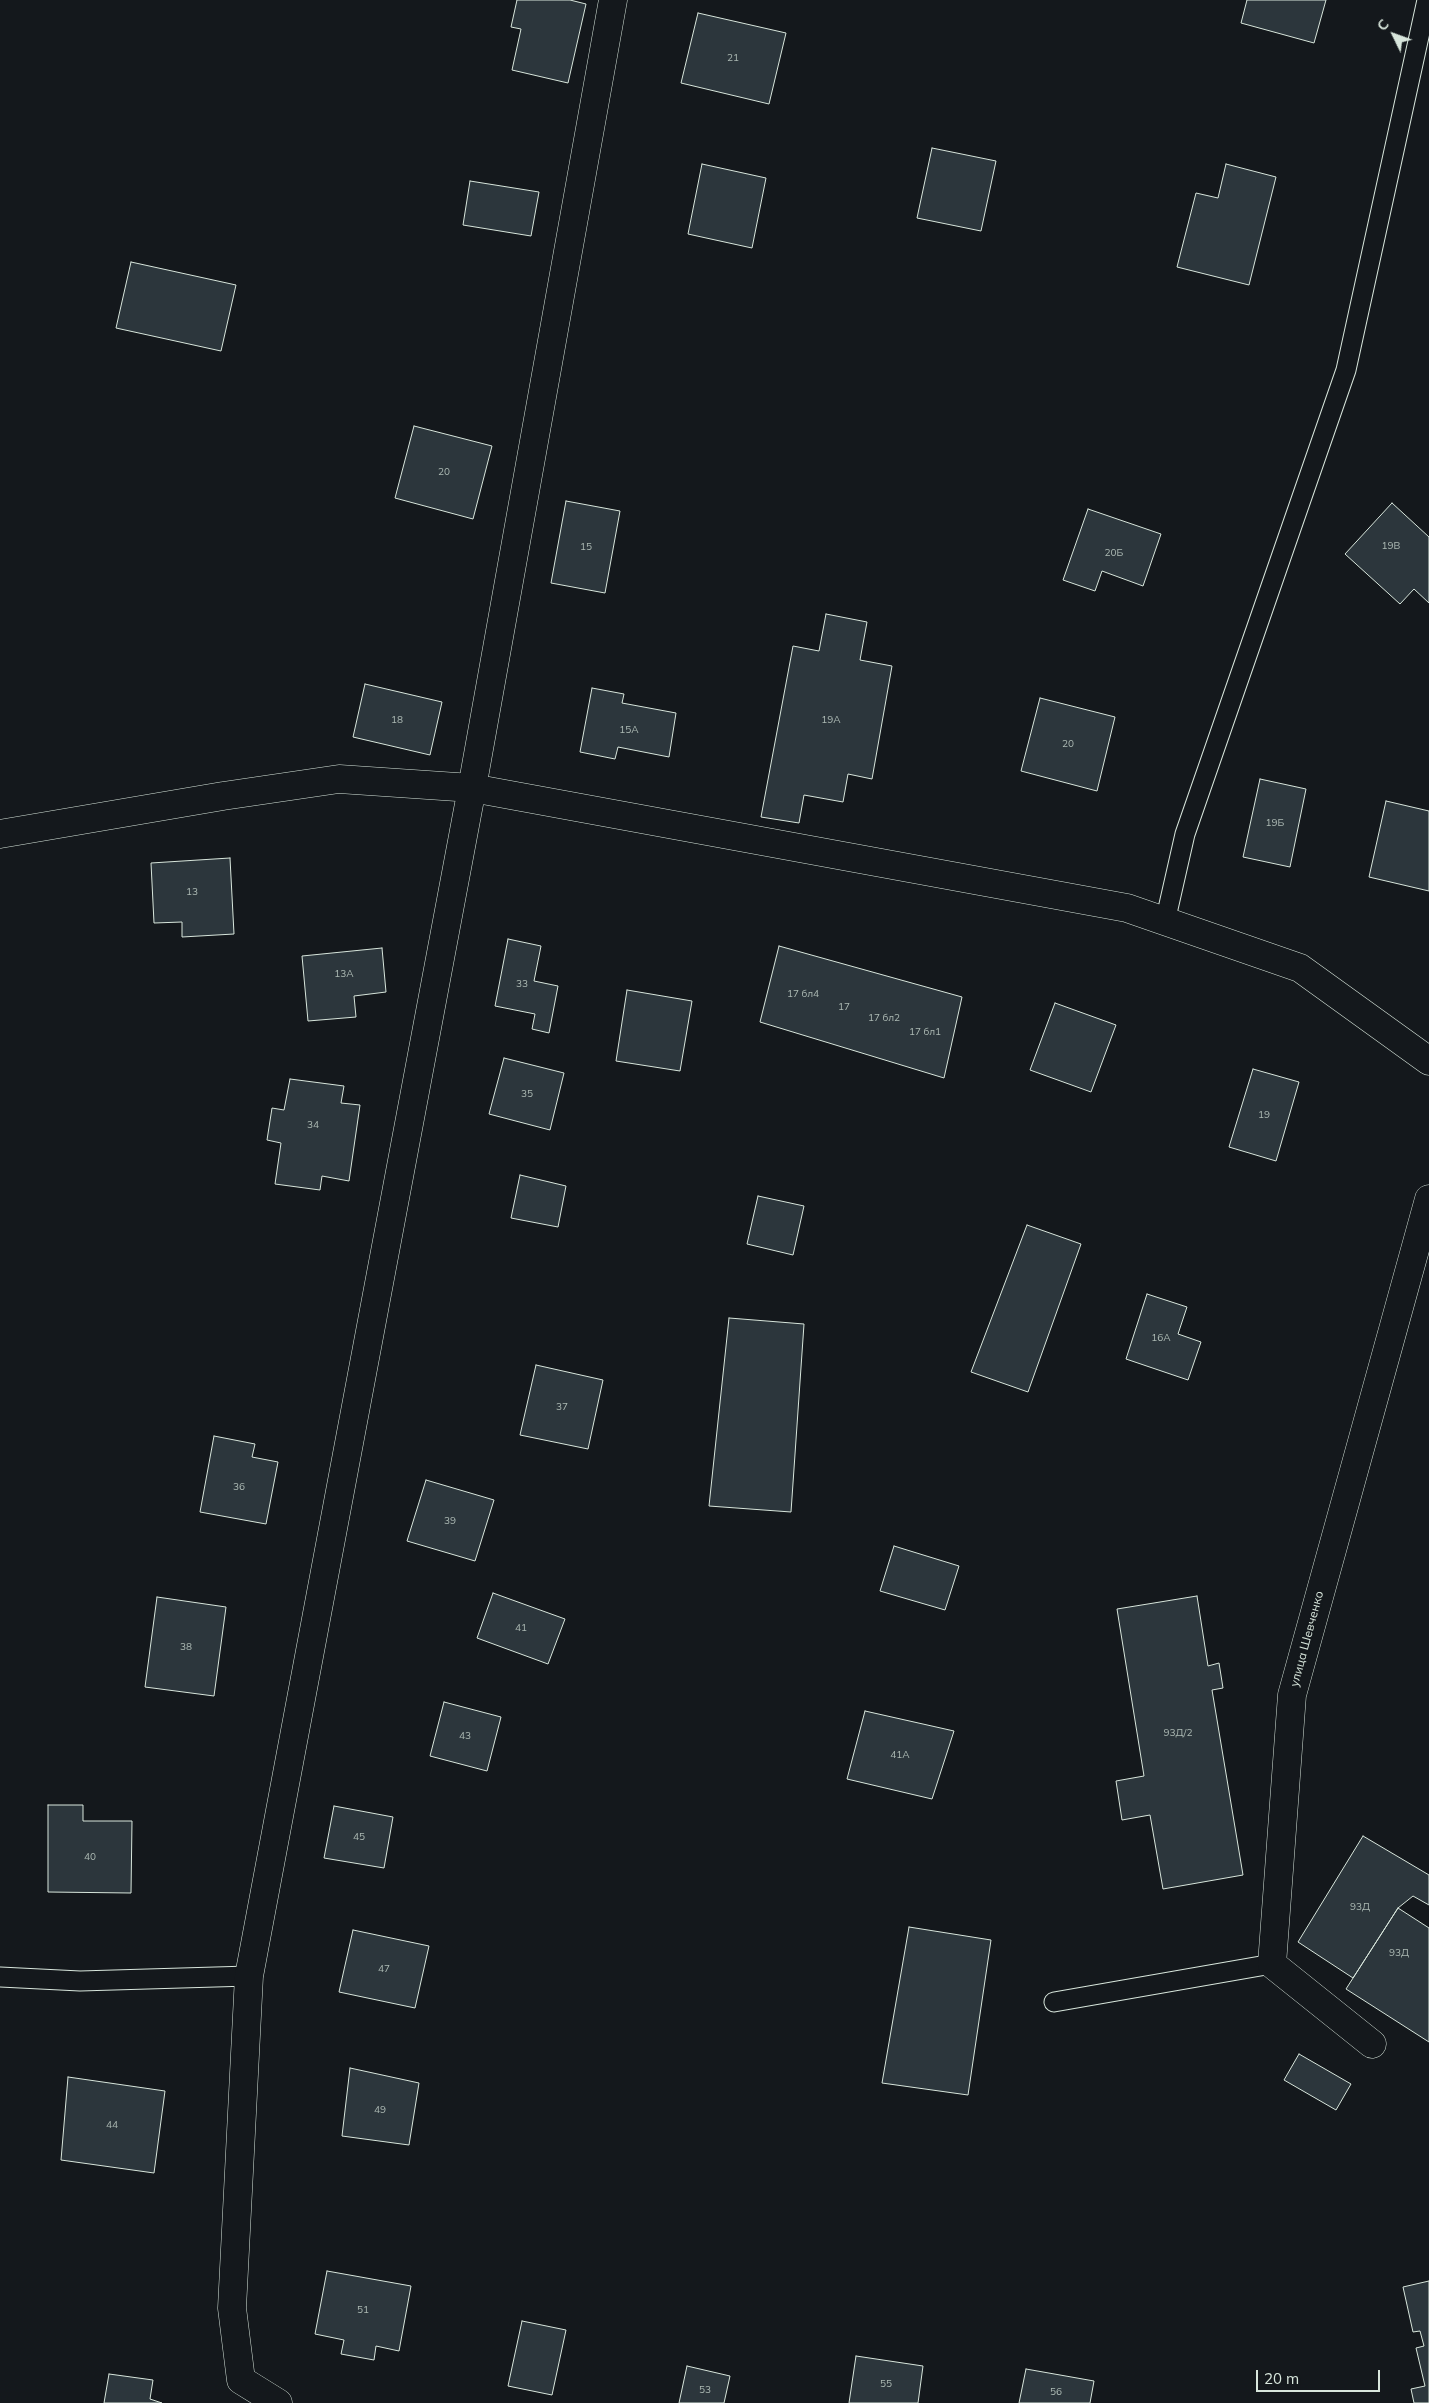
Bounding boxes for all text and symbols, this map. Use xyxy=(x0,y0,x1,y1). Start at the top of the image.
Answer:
north arrow xyxy=(1369,10,1419,60)
text: С xyxy=(1373,15,1393,35)
house number: 21 xyxy=(727,52,739,64)
house number: 20 xyxy=(438,466,450,478)
house number: 19В xyxy=(1382,540,1400,552)
house number: 15 xyxy=(580,541,592,553)
house number: 20Б xyxy=(1105,547,1123,559)
house number: 18 xyxy=(391,714,403,726)
house number: 19А xyxy=(821,714,841,726)
house number: 15А xyxy=(619,724,639,736)
house number: 20 xyxy=(1062,738,1074,750)
house number: 19Б xyxy=(1266,817,1284,829)
house number: 13 xyxy=(186,886,198,898)
house number: 13А xyxy=(334,968,354,980)
house number: 33 xyxy=(516,978,528,990)
house number: 17 бл4 xyxy=(787,988,819,1000)
house number: 17 xyxy=(838,1001,850,1013)
house number: 17 бл2 xyxy=(868,1012,900,1024)
house number: 17 бл1 xyxy=(909,1026,941,1038)
house number: 35 xyxy=(521,1088,533,1100)
house number: 19 xyxy=(1258,1109,1270,1121)
house number: 34 xyxy=(307,1119,319,1131)
house number: 16А xyxy=(1151,1332,1171,1344)
house number: 37 xyxy=(556,1401,568,1413)
house number: 36 xyxy=(233,1481,245,1493)
house number: 39 xyxy=(444,1515,456,1527)
street label: улица Шевченко xyxy=(1287,1590,1327,1688)
house number: 41 xyxy=(515,1622,527,1634)
house number: 38 xyxy=(180,1641,192,1653)
house number: 93Д/2 xyxy=(1164,1727,1192,1739)
house number: 43 xyxy=(459,1730,471,1742)
house number: 41А xyxy=(890,1749,910,1761)
house number: 45 xyxy=(353,1831,365,1843)
house number: 40 xyxy=(84,1851,96,1863)
house number: 93Д xyxy=(1350,1901,1370,1913)
house number: 93Д xyxy=(1389,1947,1409,1959)
house number: 47 xyxy=(378,1963,390,1975)
house number: 49 xyxy=(374,2104,386,2116)
house number: 44 xyxy=(106,2119,118,2131)
house number: 51 xyxy=(357,2304,369,2316)
scale bar xyxy=(1259,2360,1383,2392)
text: 20 m xyxy=(1264,2369,1299,2388)
house number: 55 xyxy=(880,2378,892,2390)
house number: 53 xyxy=(699,2384,711,2396)
house number: 56 xyxy=(1050,2386,1062,2398)

